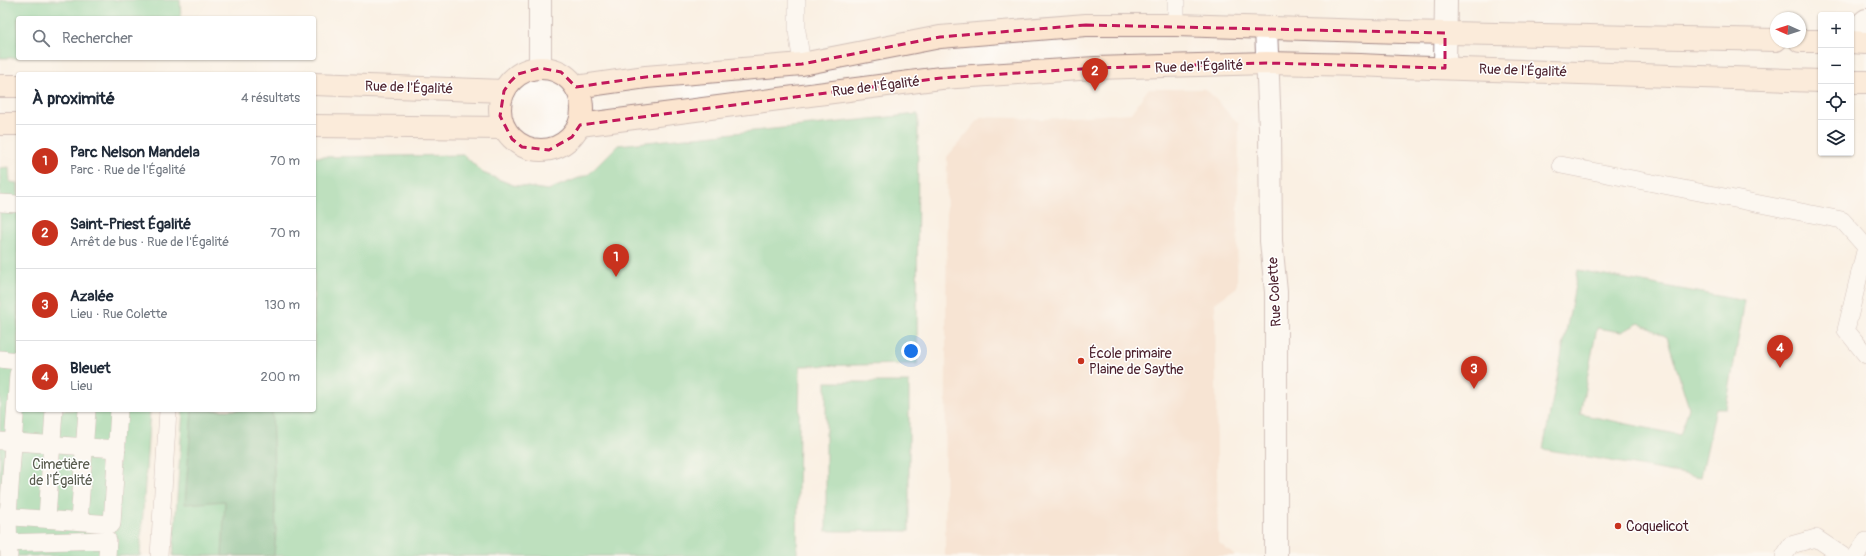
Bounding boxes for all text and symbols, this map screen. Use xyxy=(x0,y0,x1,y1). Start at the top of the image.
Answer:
north arrow xyxy=(1770,12,1806,48)
map controls xyxy=(1818,12,1854,156)
button: + xyxy=(1818,12,1854,48)
search box xyxy=(16,16,316,60)
icon: search xyxy=(30,27,52,49)
text: Rechercher xyxy=(62,29,133,48)
button: − xyxy=(1818,48,1854,84)
street label: Rue de l'Égalité xyxy=(1154,55,1244,77)
pin: 2 xyxy=(1082,58,1108,91)
street label: Rue de l'Égalité xyxy=(1478,59,1568,81)
street label: Rue de l'Égalité xyxy=(831,72,921,100)
street label: Rue de l'Égalité xyxy=(364,76,454,98)
button: locate xyxy=(1818,84,1854,120)
text: À proximité xyxy=(32,88,115,109)
text: 4 résultats xyxy=(241,90,300,106)
button: layers xyxy=(1818,120,1854,156)
text: Parc Nelson Mandela xyxy=(70,143,200,162)
text: 1 xyxy=(42,153,48,169)
text: 70 m xyxy=(270,153,300,169)
text: Parc · Rue de l'Égalité xyxy=(70,162,186,178)
text: Saint-Priest Égalité xyxy=(70,215,191,234)
text: 2 xyxy=(41,225,49,241)
text: 70 m xyxy=(270,225,300,241)
text: Arrêt de bus · Rue de l'Égalité xyxy=(70,234,229,250)
pin: 1 xyxy=(603,244,629,277)
street label: Rue Colette xyxy=(1264,257,1285,327)
text: Azalée xyxy=(70,287,113,306)
text: 3 xyxy=(41,297,49,313)
text: 130 m xyxy=(264,297,300,313)
text: Lieu · Rue Colette xyxy=(70,306,167,322)
pin: 4 xyxy=(1767,335,1793,368)
your location xyxy=(901,341,921,361)
place label: École primaire Plaine de Saythe xyxy=(1089,344,1184,378)
marker: École primaire Plaine de Saythe xyxy=(1076,356,1086,366)
pin: 3 xyxy=(1461,356,1487,389)
text: Bleuet xyxy=(70,359,110,378)
text: 4 xyxy=(41,369,49,385)
text: 200 m xyxy=(261,369,300,385)
text: Lieu xyxy=(70,378,93,394)
park label: Cimetière de l'Égalité xyxy=(29,456,93,489)
place label: Coquelicot xyxy=(1626,518,1689,535)
marker: Coquelicot xyxy=(1613,521,1623,531)

